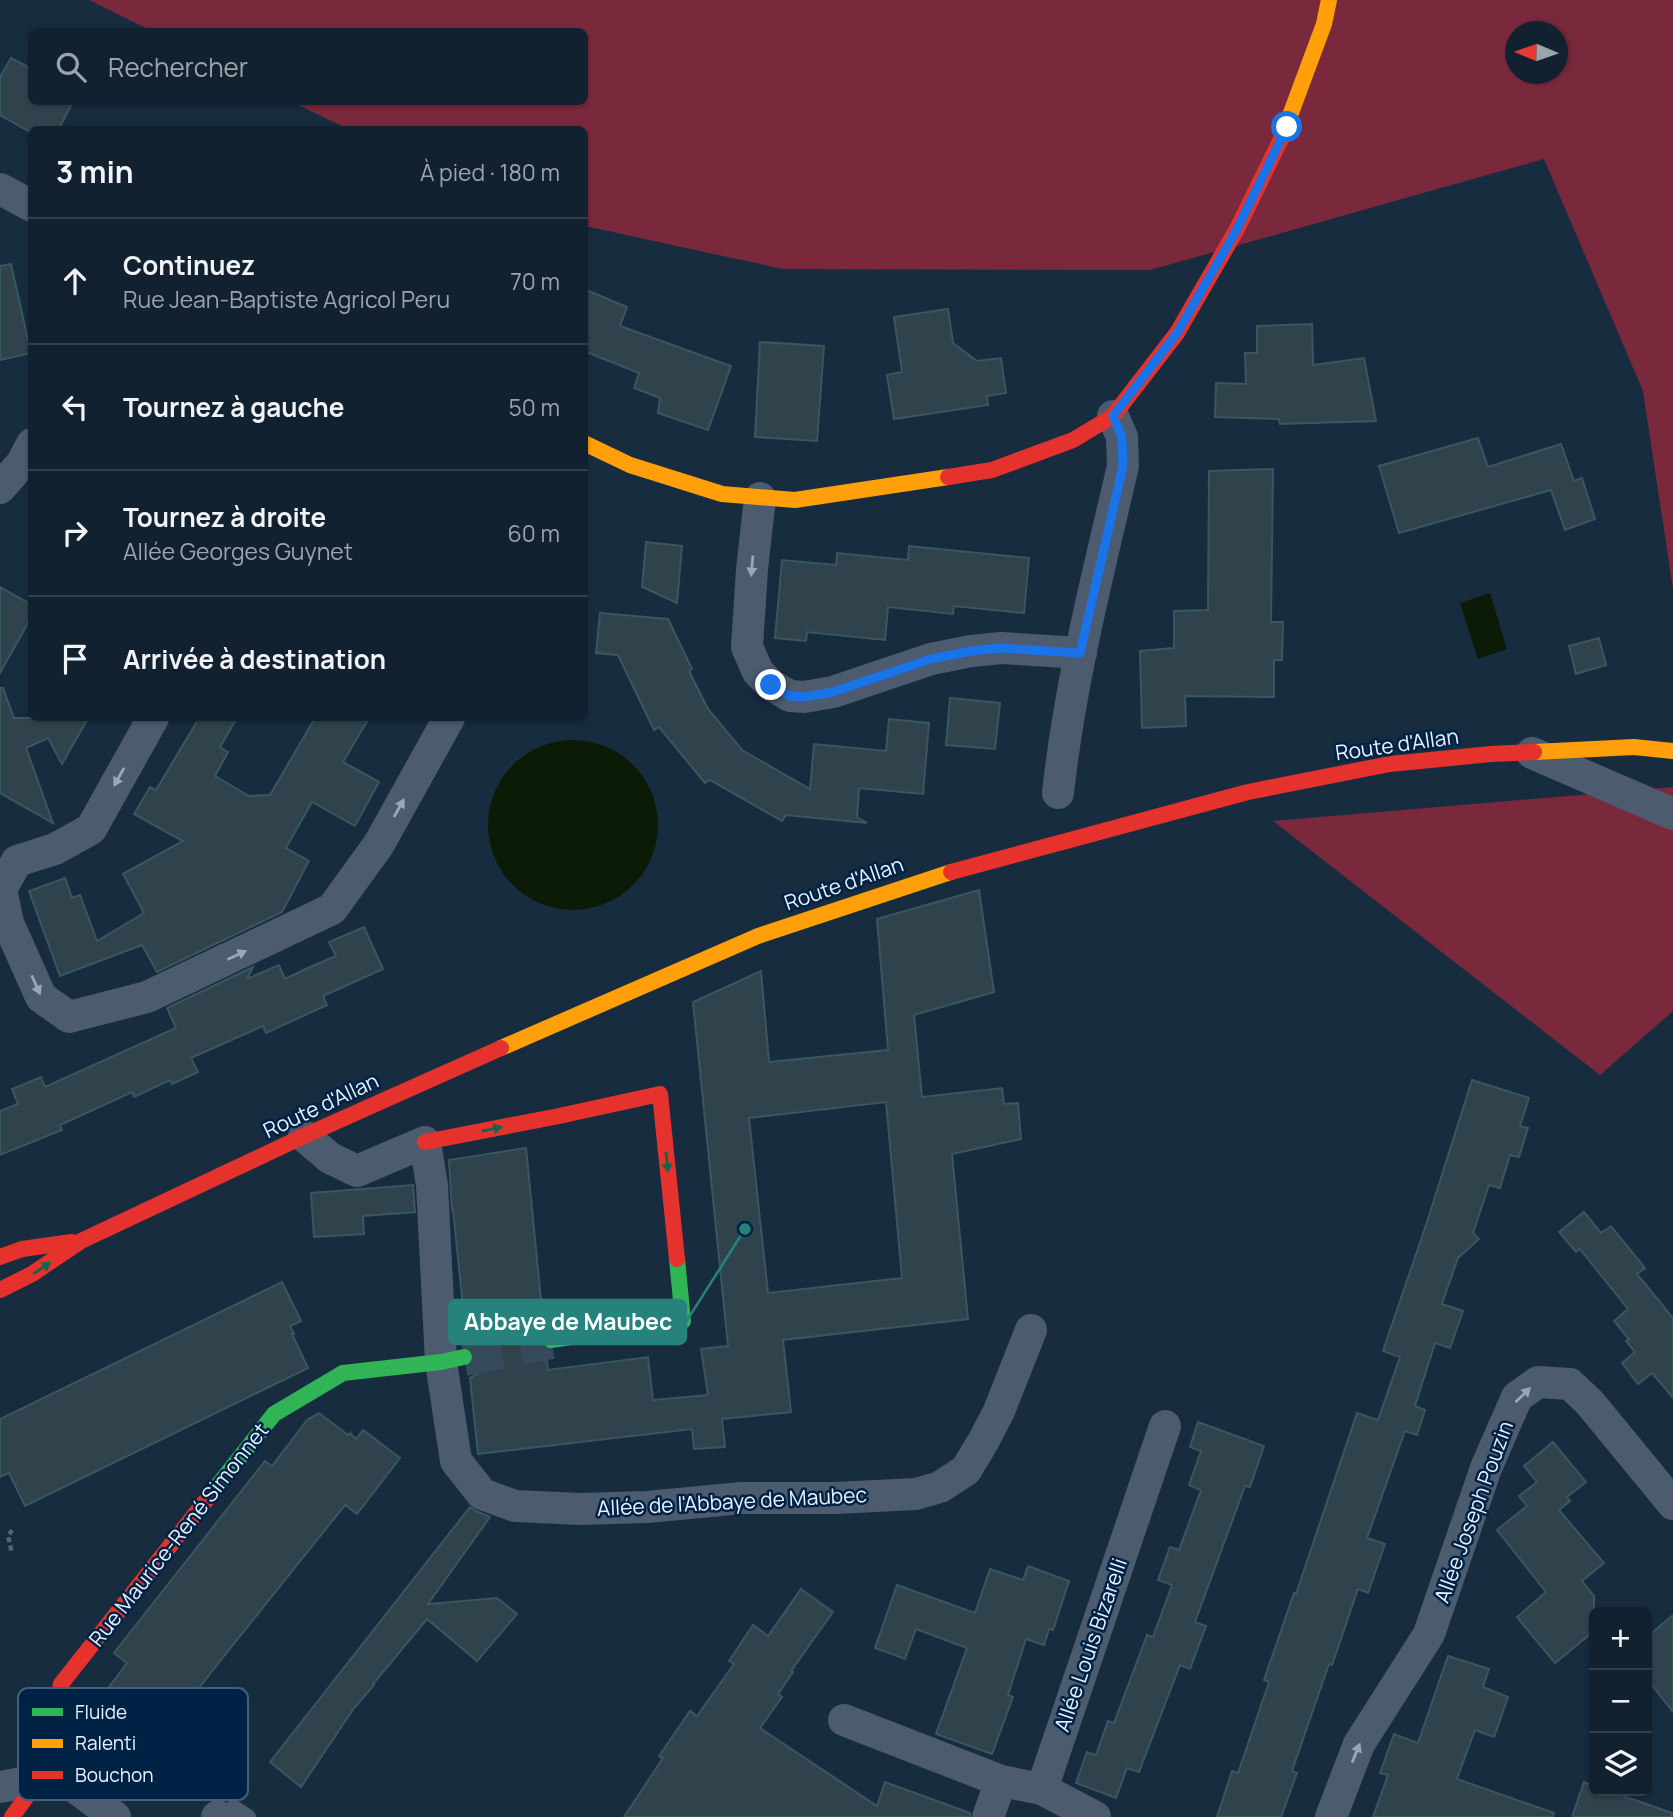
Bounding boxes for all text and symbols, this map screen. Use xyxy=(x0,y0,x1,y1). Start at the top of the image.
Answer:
north arrow xyxy=(1505,21,1568,84)
search box xyxy=(28,28,588,105)
icon: search xyxy=(52,48,90,86)
text: Rechercher xyxy=(108,49,248,85)
route start xyxy=(1271,111,1302,142)
text: 3 min xyxy=(56,151,134,192)
text: À pied · 180 m xyxy=(420,156,560,188)
text: Continuez xyxy=(123,247,255,283)
icon: ahead xyxy=(56,262,94,300)
text: 70 m xyxy=(510,265,560,297)
text: Rue Jean-Baptiste Agricol Peru xyxy=(123,283,450,315)
icon: left xyxy=(56,388,94,426)
text: Tournez à gauche xyxy=(123,389,344,425)
text: 50 m xyxy=(509,391,560,423)
text: Tournez à droite xyxy=(123,499,326,535)
icon: right xyxy=(56,514,94,552)
text: 60 m xyxy=(508,517,560,549)
text: Allée Georges Guynet xyxy=(123,535,353,567)
one-way arrow xyxy=(746,555,757,577)
icon: arrive xyxy=(56,640,94,678)
text: Arrivée à destination xyxy=(123,641,386,677)
route end xyxy=(755,669,786,700)
street label: Route d'Allan xyxy=(1333,721,1460,767)
one-way arrow xyxy=(113,767,125,787)
one-way arrow xyxy=(393,798,405,817)
street label: Route d'Allan xyxy=(780,850,907,917)
one-way arrow xyxy=(227,949,247,960)
one-way arrow xyxy=(30,975,42,995)
street label: Route d'Allan xyxy=(258,1066,383,1144)
one-way arrow xyxy=(481,1123,503,1134)
one-way arrow xyxy=(662,1151,673,1173)
one-way arrow xyxy=(32,1261,52,1274)
callout: Abbaye de Maubec xyxy=(449,1300,686,1344)
text: Abbaye de Maubec xyxy=(464,1305,672,1337)
one-way arrow xyxy=(1515,1387,1532,1403)
street label: Rue Maurice-René Simonnet xyxy=(82,1417,274,1652)
street label: Allée Joseph Pouzin xyxy=(1427,1417,1519,1607)
street label: Allée de l'Abbaye de Maubec xyxy=(596,1480,868,1522)
street label: Allée Louis Bizarelli xyxy=(1047,1554,1133,1735)
map controls xyxy=(1589,1607,1652,1796)
button: + xyxy=(1589,1607,1652,1670)
button: − xyxy=(1589,1670,1652,1733)
legend xyxy=(18,1688,248,1800)
text: Fluide xyxy=(75,1699,127,1725)
text: Ralenti xyxy=(75,1730,136,1756)
button: layers xyxy=(1589,1733,1652,1796)
one-way arrow xyxy=(1350,1743,1361,1764)
text: Bouchon xyxy=(75,1762,154,1788)

